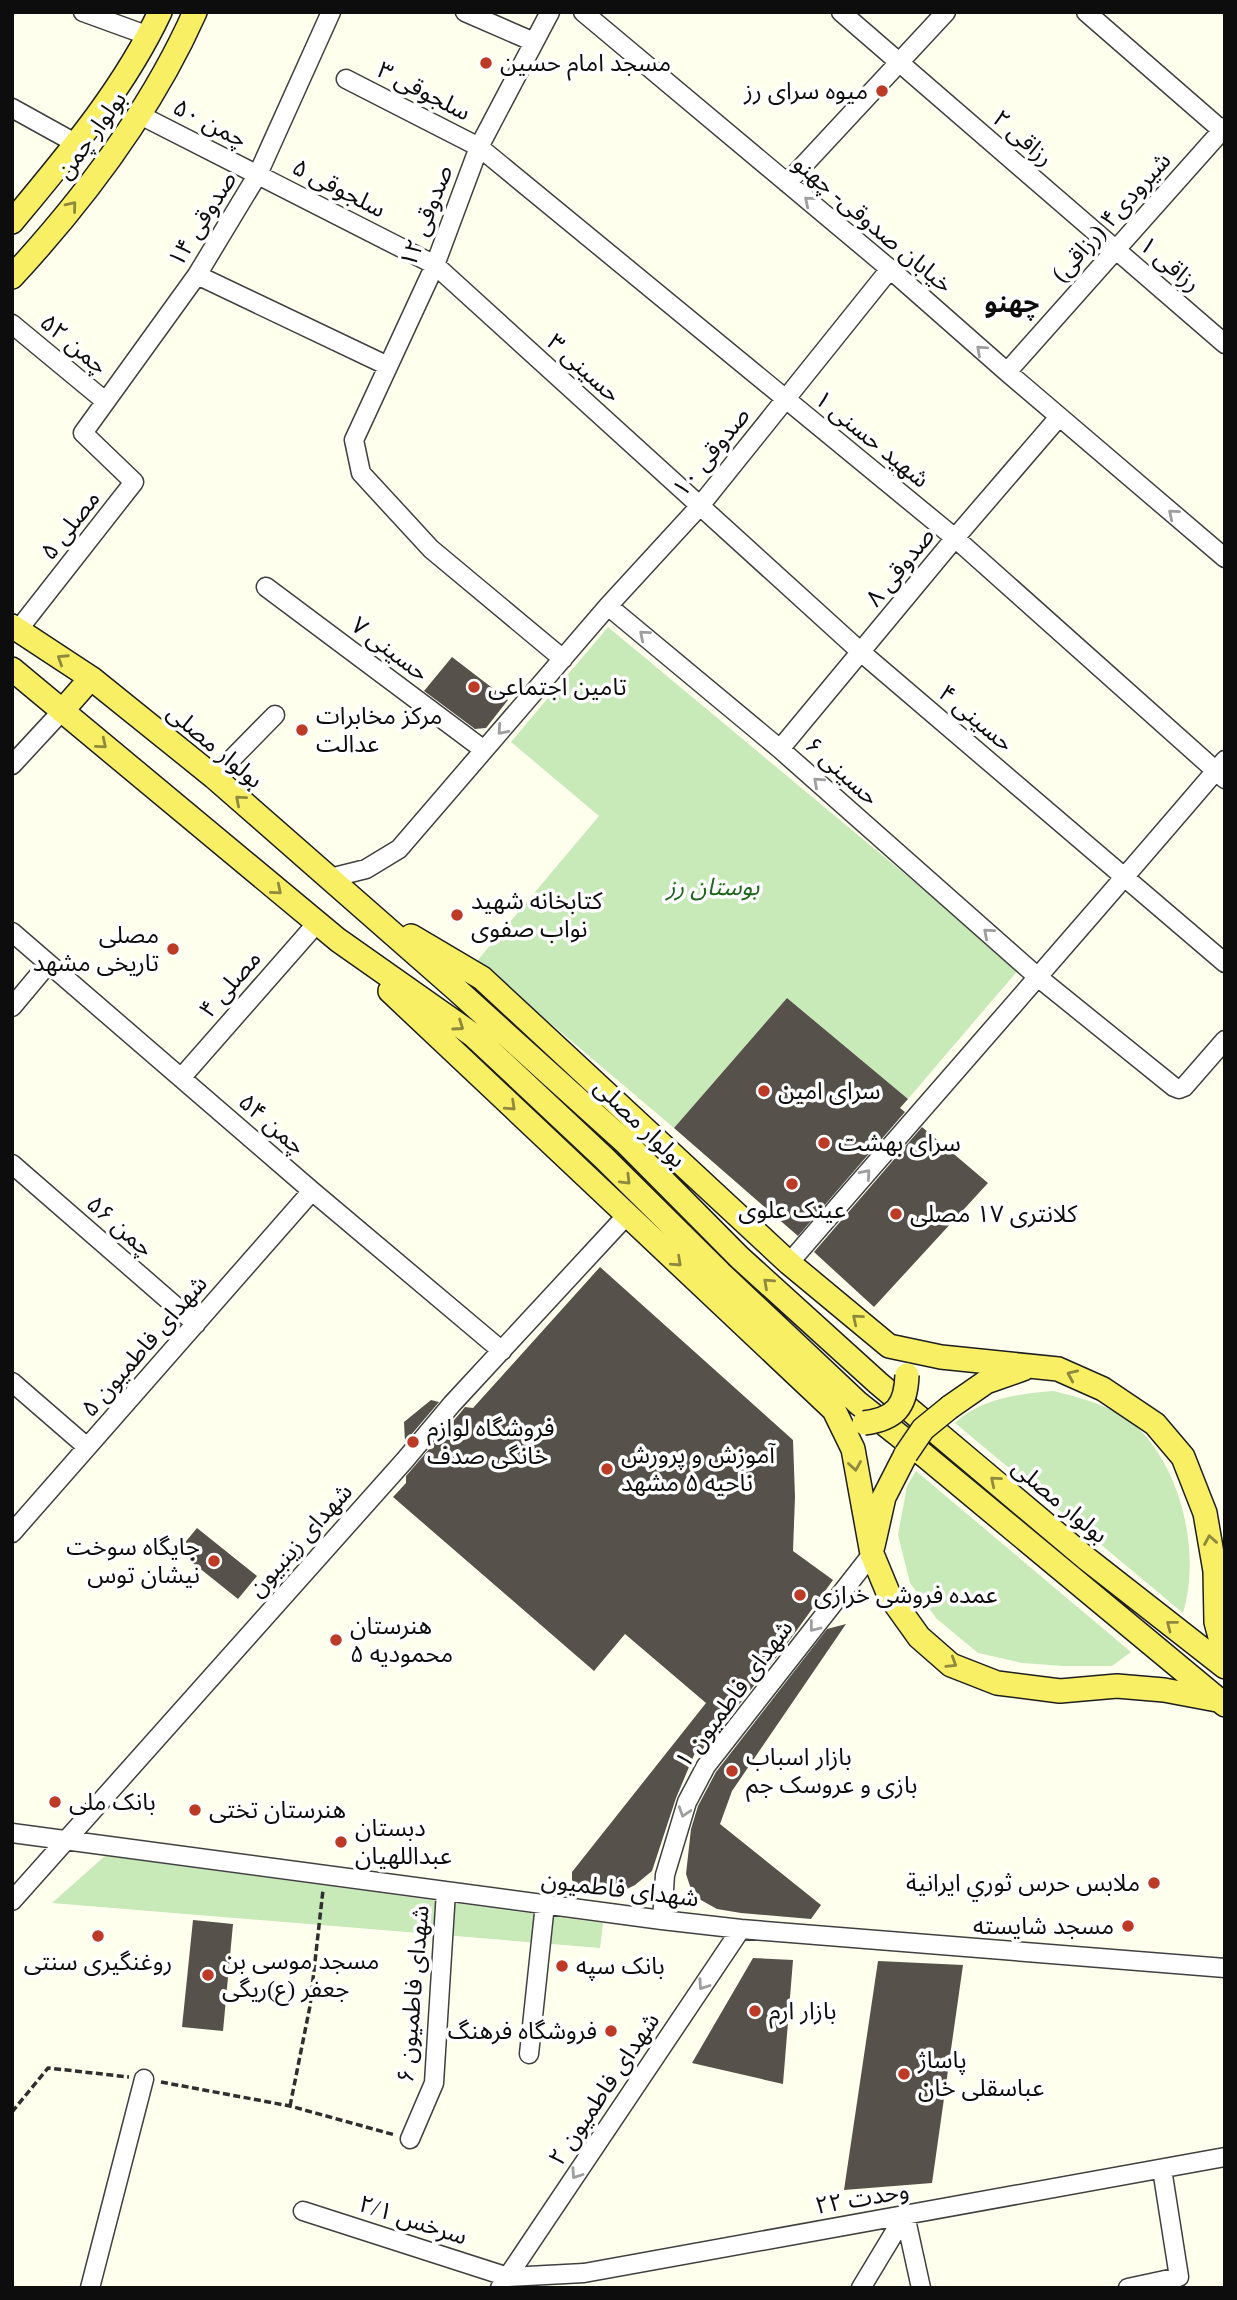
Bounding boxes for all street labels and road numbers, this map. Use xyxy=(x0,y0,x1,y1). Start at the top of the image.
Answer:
street label: سلجوقی ۳ xyxy=(373,57,475,126)
street label: بولوار چمن xyxy=(51,86,133,185)
street label: چمن ۵۰ xyxy=(168,93,251,154)
street label: رزاقی ۲ xyxy=(987,105,1058,172)
street label: شیرودی۴ (رزاقی) xyxy=(1046,147,1176,288)
street label: خیابان صدوقی- چهنو xyxy=(787,150,958,300)
street label: سلجوقی ۵ xyxy=(288,154,390,223)
street label: صدوقی ۱۲ xyxy=(395,161,458,271)
street label: صدوقی ۱۴ xyxy=(163,167,242,272)
street label: رزاقی ۱ xyxy=(1134,231,1205,297)
street label: چمن ۵۲ xyxy=(34,309,113,381)
street label: حسینی ۳ xyxy=(542,329,626,408)
street label: شهید حسنی ۱ xyxy=(810,385,934,493)
street label: صدوقی ۱۰ xyxy=(667,402,756,502)
street label: مصلی ۵ xyxy=(35,485,105,565)
street label: صدوقی ۸ xyxy=(861,523,940,612)
street label: حسینی ۷ xyxy=(347,612,433,686)
street label: حسینی ۴ xyxy=(933,679,1018,757)
street label: بولوار مصلی xyxy=(162,699,268,794)
street label: حسینی ۶ xyxy=(800,732,884,811)
street label: مصلی ۴ xyxy=(194,945,266,1023)
street label: بولوار مصلی xyxy=(589,1073,691,1173)
street label: چمن ۵۴ xyxy=(232,1088,310,1161)
street label: چمن ۵۶ xyxy=(80,1190,158,1263)
street label: شهدای فاطمیون ۵ xyxy=(76,1270,213,1422)
street label: بولوار مصلی xyxy=(1007,1454,1113,1549)
street label: شهدای زینبیون xyxy=(243,1478,358,1602)
street label: شهدای فاطمیون ۱ xyxy=(670,1615,799,1774)
street label: شهدای فاطمیون xyxy=(540,1866,700,1913)
street label: شهدای فاطمیون ۶ xyxy=(392,1904,435,2084)
street label: شهدای فاطمیون ۲ xyxy=(543,2008,665,2171)
street label: وحدت ۲۲ xyxy=(813,2177,911,2220)
street label: سرخس ۲/۱ xyxy=(355,2190,470,2251)

